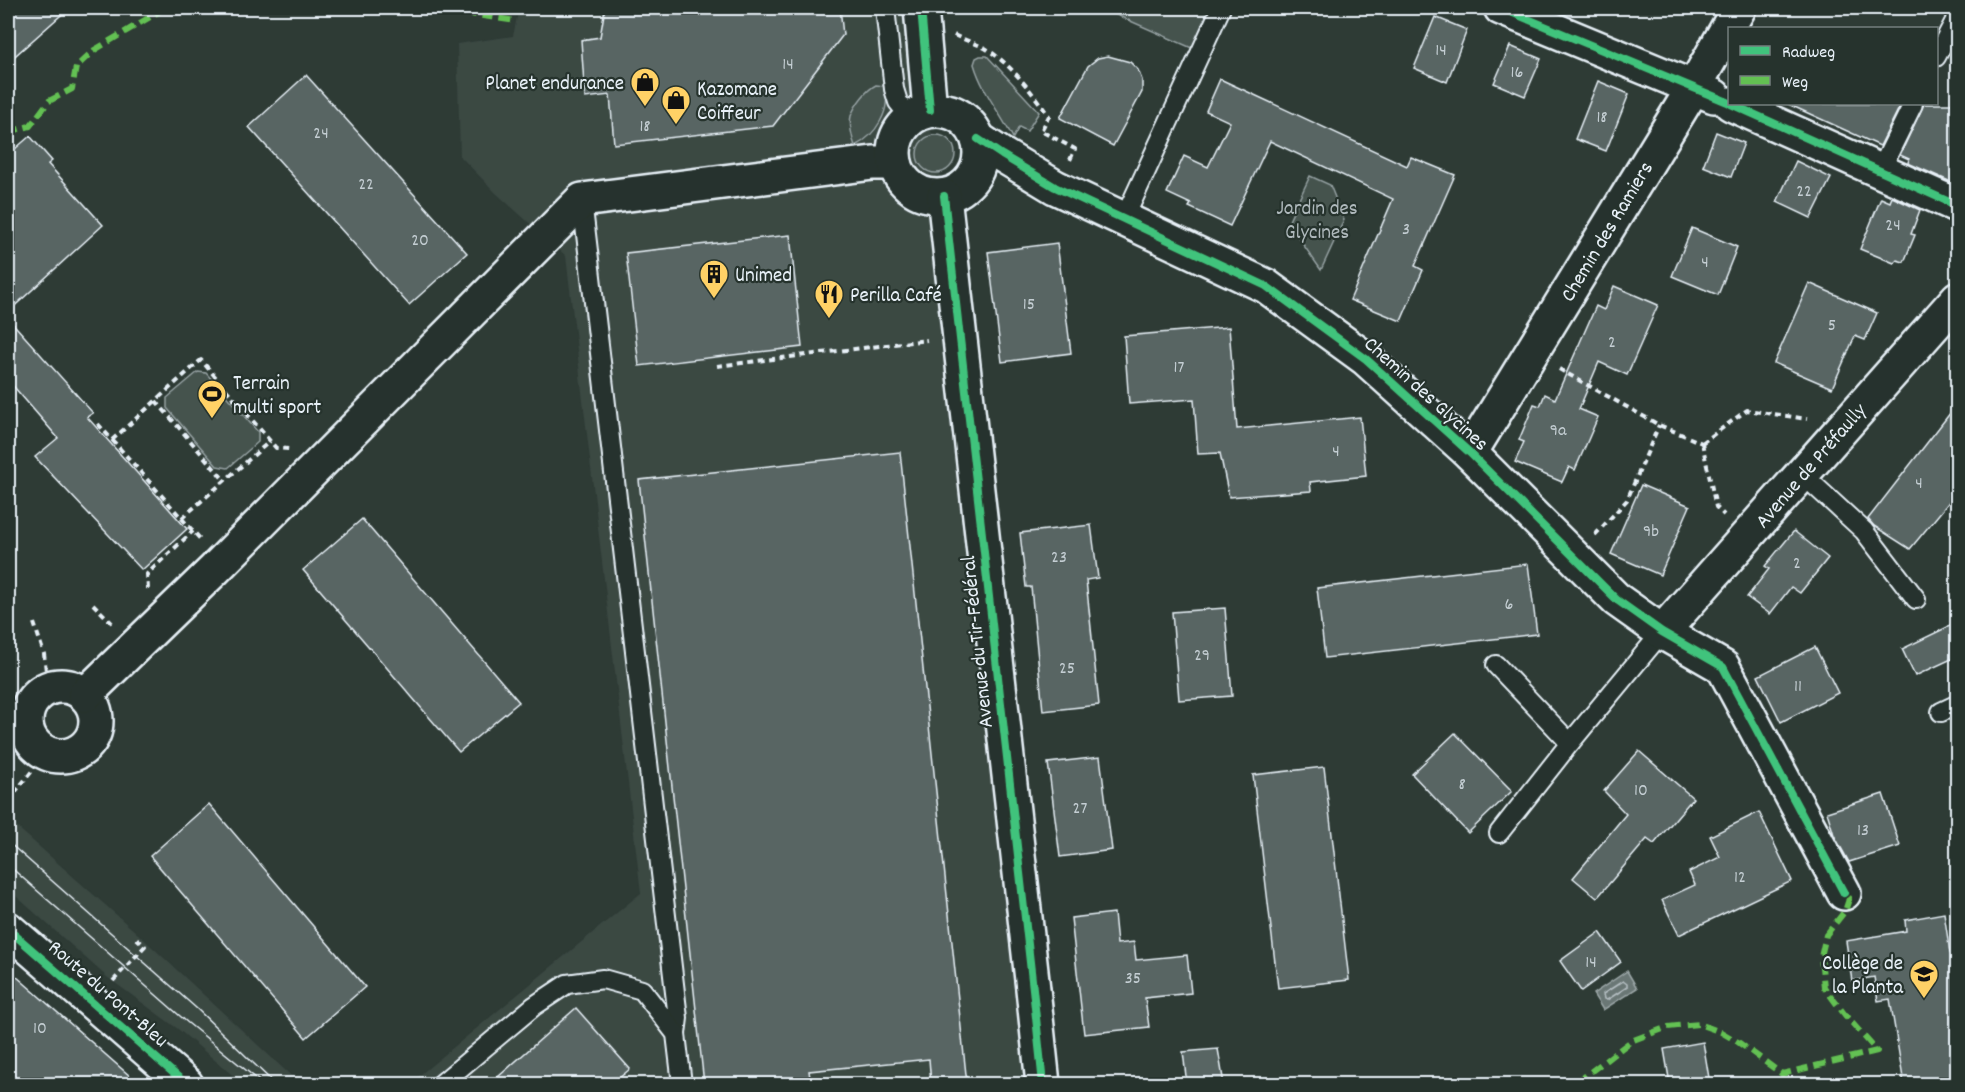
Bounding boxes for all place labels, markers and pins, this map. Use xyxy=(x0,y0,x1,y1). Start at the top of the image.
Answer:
shop icon: Planet endurance xyxy=(629,66,661,108)
place label: Planet endurance xyxy=(485,70,624,100)
place label: Kazomane Coiffeur xyxy=(697,76,777,130)
shop icon: Kazomane Coiffeur xyxy=(660,84,692,126)
building icon: Unimed xyxy=(698,258,730,300)
place label: Unimed xyxy=(735,262,792,292)
restaurant icon: Perilla Café xyxy=(813,278,845,320)
place label: Perilla Café xyxy=(850,282,942,312)
place label: Terrain multi sport xyxy=(233,370,322,424)
sports icon: Terrain multi sport xyxy=(196,378,228,420)
place label: Collège de la Planta xyxy=(1822,950,1904,1004)
school or university icon: Collège de la Planta xyxy=(1908,958,1940,1000)

